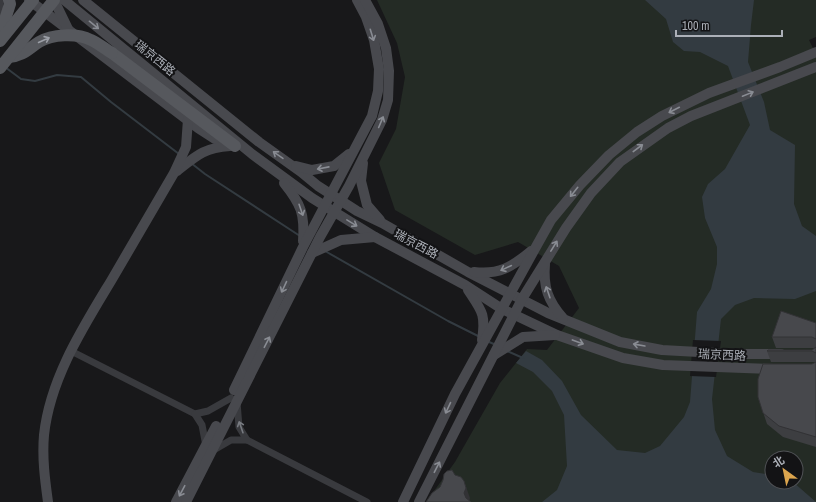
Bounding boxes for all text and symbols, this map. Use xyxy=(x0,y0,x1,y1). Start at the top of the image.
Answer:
scale bar xyxy=(676,12,782,38)
text: 100 m xyxy=(682,18,709,34)
one-way arrow xyxy=(89,20,100,29)
one-way arrow xyxy=(369,29,376,42)
one-way arrow xyxy=(37,36,49,44)
street label: 瑞京西路 xyxy=(131,37,179,79)
one-way arrow xyxy=(742,89,754,97)
one-way arrow xyxy=(668,107,680,114)
one-way arrow xyxy=(378,116,385,128)
one-way arrow xyxy=(633,144,644,152)
one-way arrow xyxy=(273,151,284,159)
one-way arrow xyxy=(317,164,330,172)
one-way arrow xyxy=(570,186,579,197)
one-way arrow xyxy=(298,204,305,217)
one-way arrow xyxy=(346,220,358,228)
street label: 瑞京西路 xyxy=(391,226,441,262)
one-way arrow xyxy=(551,240,559,252)
one-way arrow xyxy=(500,265,512,272)
one-way arrow xyxy=(280,280,287,292)
one-way arrow xyxy=(544,286,551,299)
one-way arrow xyxy=(263,336,271,348)
one-way arrow xyxy=(572,339,584,347)
one-way arrow xyxy=(633,341,646,349)
street label: 瑞京西路 xyxy=(698,346,746,364)
one-way arrow xyxy=(444,402,451,414)
one-way arrow xyxy=(236,421,244,433)
north arrow xyxy=(764,450,804,490)
text: 北 xyxy=(770,453,787,470)
one-way arrow xyxy=(434,461,441,473)
one-way arrow xyxy=(178,484,185,496)

